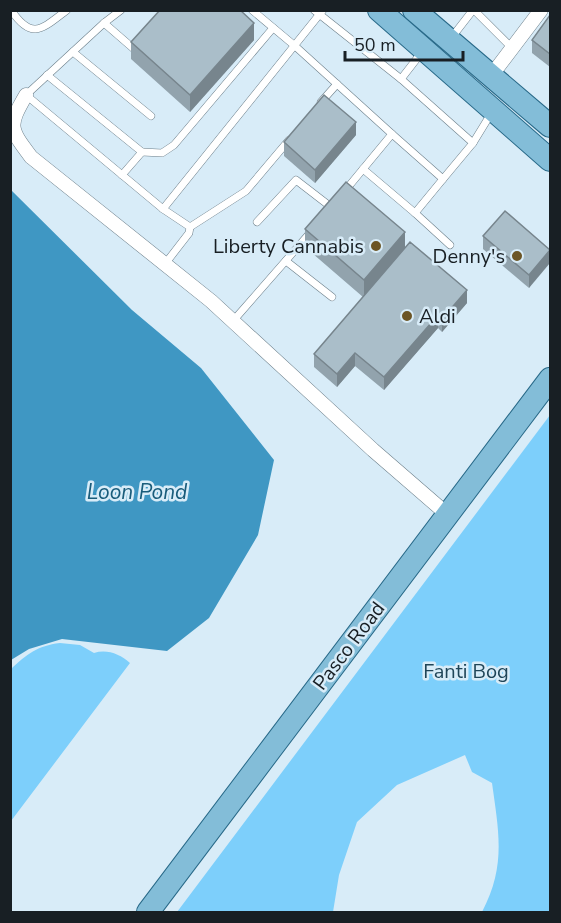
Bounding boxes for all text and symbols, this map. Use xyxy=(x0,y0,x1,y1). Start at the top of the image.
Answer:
scale bar xyxy=(345,24,464,62)
text: 50 m xyxy=(354,33,396,57)
place label: Liberty Cannabis xyxy=(213,233,364,260)
marker: Liberty Cannabis xyxy=(369,239,383,253)
place label: Denny's xyxy=(433,243,505,270)
marker: Denny's xyxy=(510,249,524,263)
place label: Aldi xyxy=(419,303,456,330)
marker: Aldi xyxy=(400,309,414,323)
water label: Loon Pond xyxy=(87,478,188,506)
street label: Pasco Road xyxy=(307,596,391,696)
park label: Fanti Bog xyxy=(423,658,509,685)

